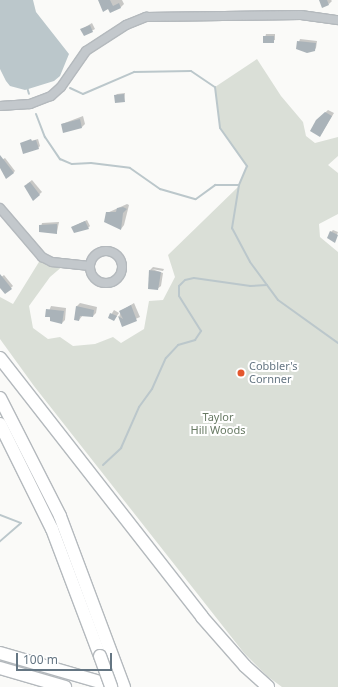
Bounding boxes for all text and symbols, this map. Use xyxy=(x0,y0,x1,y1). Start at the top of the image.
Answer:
place label: Cobbler's Cornner xyxy=(249,360,298,386)
marker: Cobbler's Cornner xyxy=(236,368,246,378)
park label: Taylor Hill Woods xyxy=(191,411,245,437)
scale bar xyxy=(18,645,114,671)
text: 100 m xyxy=(23,651,58,668)

